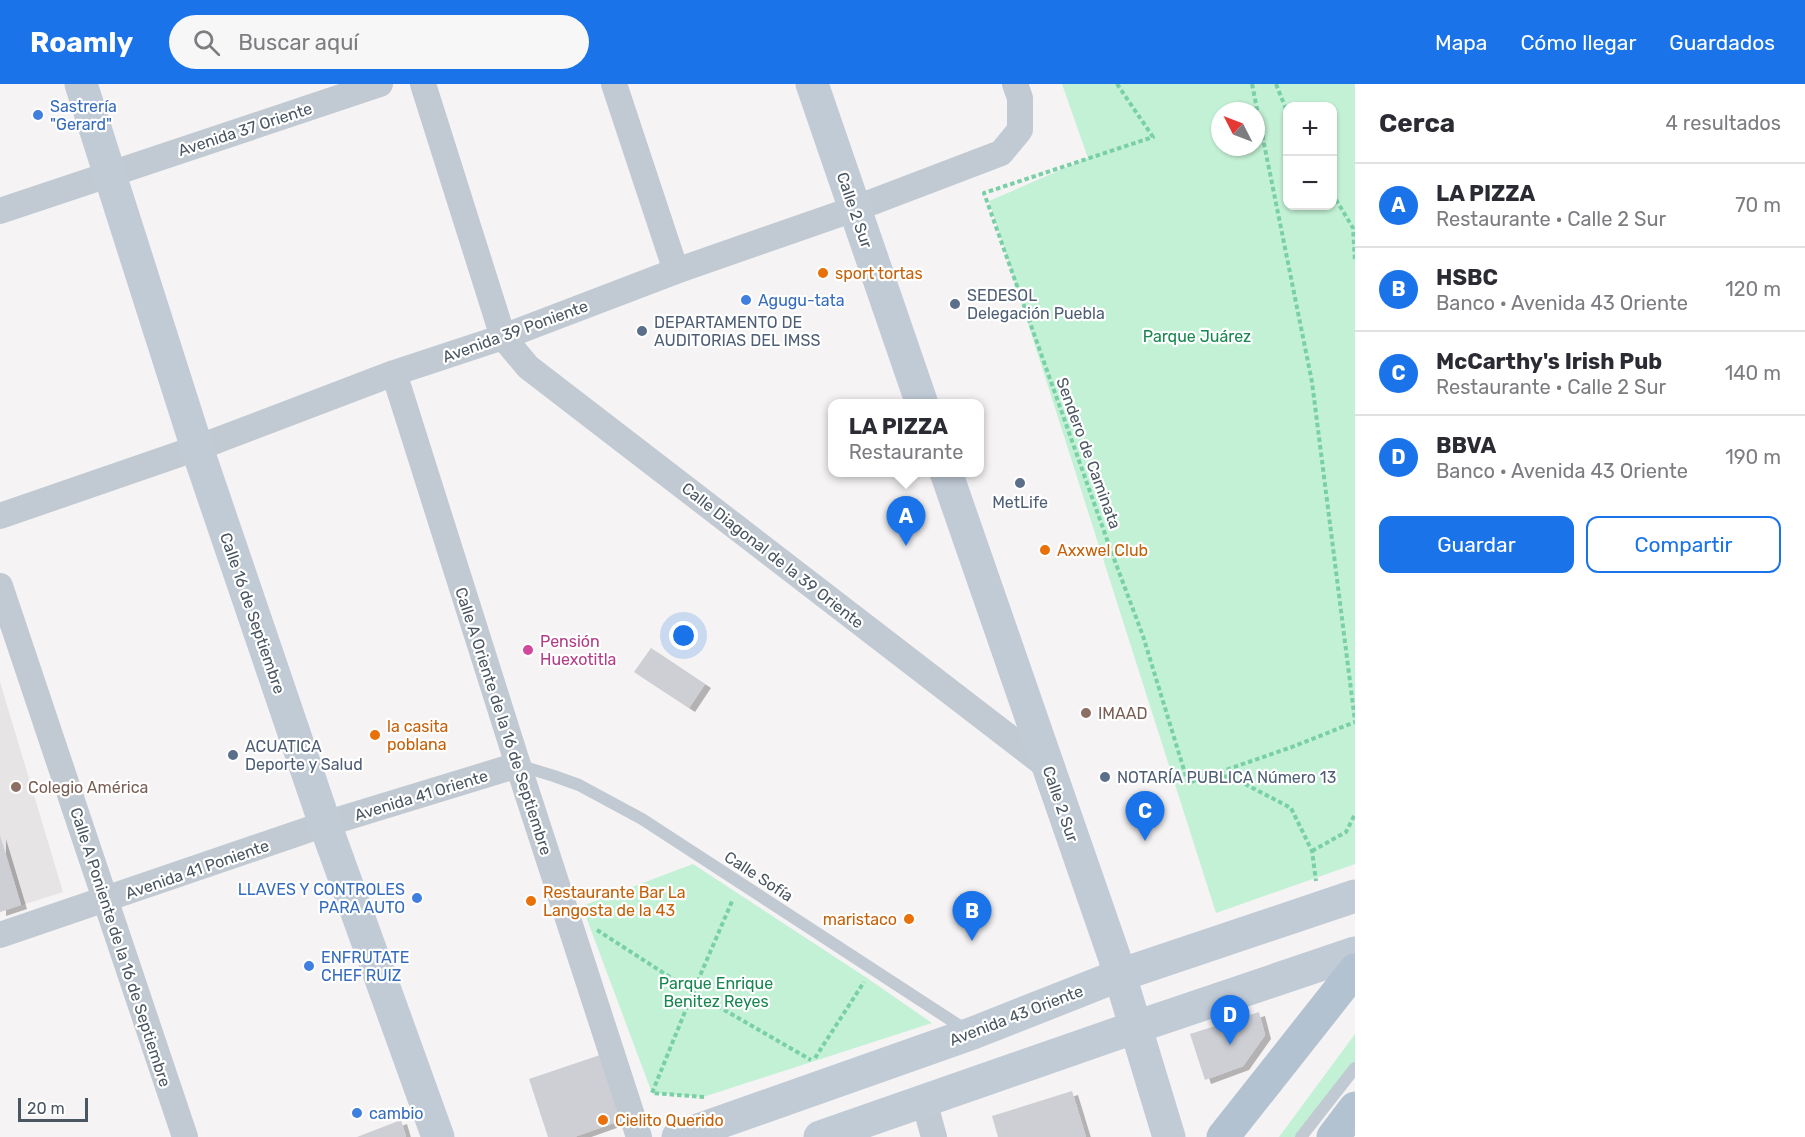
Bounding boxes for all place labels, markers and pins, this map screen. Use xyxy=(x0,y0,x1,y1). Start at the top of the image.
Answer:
place label: Sastrería "Gerard" xyxy=(50,97,117,134)
marker: Sastrería "Gerard" xyxy=(31,108,45,122)
place label: sport tortas xyxy=(835,264,923,283)
marker: sport tortas xyxy=(816,266,830,280)
place label: SEDESOL Delegación Puebla xyxy=(967,286,1105,323)
place label: Agugu-tata xyxy=(758,291,845,310)
marker: Agugu-tata xyxy=(739,293,753,307)
marker: SEDESOL Delegación Puebla xyxy=(948,297,962,311)
place label: DEPARTAMENTO DE AUDITORIAS DEL IMSS xyxy=(654,313,821,350)
marker: DEPARTAMENTO DE AUDITORIAS DEL IMSS xyxy=(635,324,649,338)
marker: MetLife xyxy=(1013,476,1027,490)
place label: MetLife xyxy=(992,493,1048,512)
pin: A xyxy=(886,496,926,546)
place label: Axxwel Club xyxy=(1057,541,1148,560)
marker: Axxwel Club xyxy=(1038,543,1052,557)
place label: Pensión Huexotitla xyxy=(540,632,616,669)
marker: Pensión Huexotitla xyxy=(521,643,535,657)
place label: IMAAD xyxy=(1098,704,1148,723)
marker: IMAAD xyxy=(1079,706,1093,720)
place label: la casita poblana xyxy=(387,717,448,754)
marker: la casita poblana xyxy=(368,728,382,742)
place label: ACUATICA Deporte y Salud xyxy=(245,737,363,774)
marker: ACUATICA Deporte y Salud xyxy=(226,748,240,762)
place label: NOTARÍA PUBLICA Número 13 xyxy=(1117,768,1336,787)
marker: NOTARÍA PUBLICA Número 13 xyxy=(1098,770,1112,784)
place label: Colegio América xyxy=(28,778,148,797)
marker: Colegio América xyxy=(9,780,23,794)
pin: C xyxy=(1126,792,1164,841)
place label: LLAVES Y CONTROLES PARA AUTO xyxy=(238,880,405,917)
place label: Restaurante Bar La Langosta de la 43 xyxy=(543,883,686,920)
marker: LLAVES Y CONTROLES PARA AUTO xyxy=(410,891,424,905)
pin: B xyxy=(952,892,992,941)
marker: Restaurante Bar La Langosta de la 43 xyxy=(524,894,538,908)
place label: maristaco xyxy=(823,910,897,929)
marker: maristaco xyxy=(902,912,916,926)
place label: ENFRUTATE CHEF RUIZ xyxy=(321,948,409,985)
marker: ENFRUTATE CHEF RUIZ xyxy=(302,959,316,973)
pin: D xyxy=(1210,996,1250,1045)
place label: cambio xyxy=(369,1104,423,1123)
marker: cambio xyxy=(350,1106,364,1120)
place label: Cielito Querido xyxy=(615,1111,724,1130)
marker: Cielito Querido xyxy=(596,1113,610,1127)

